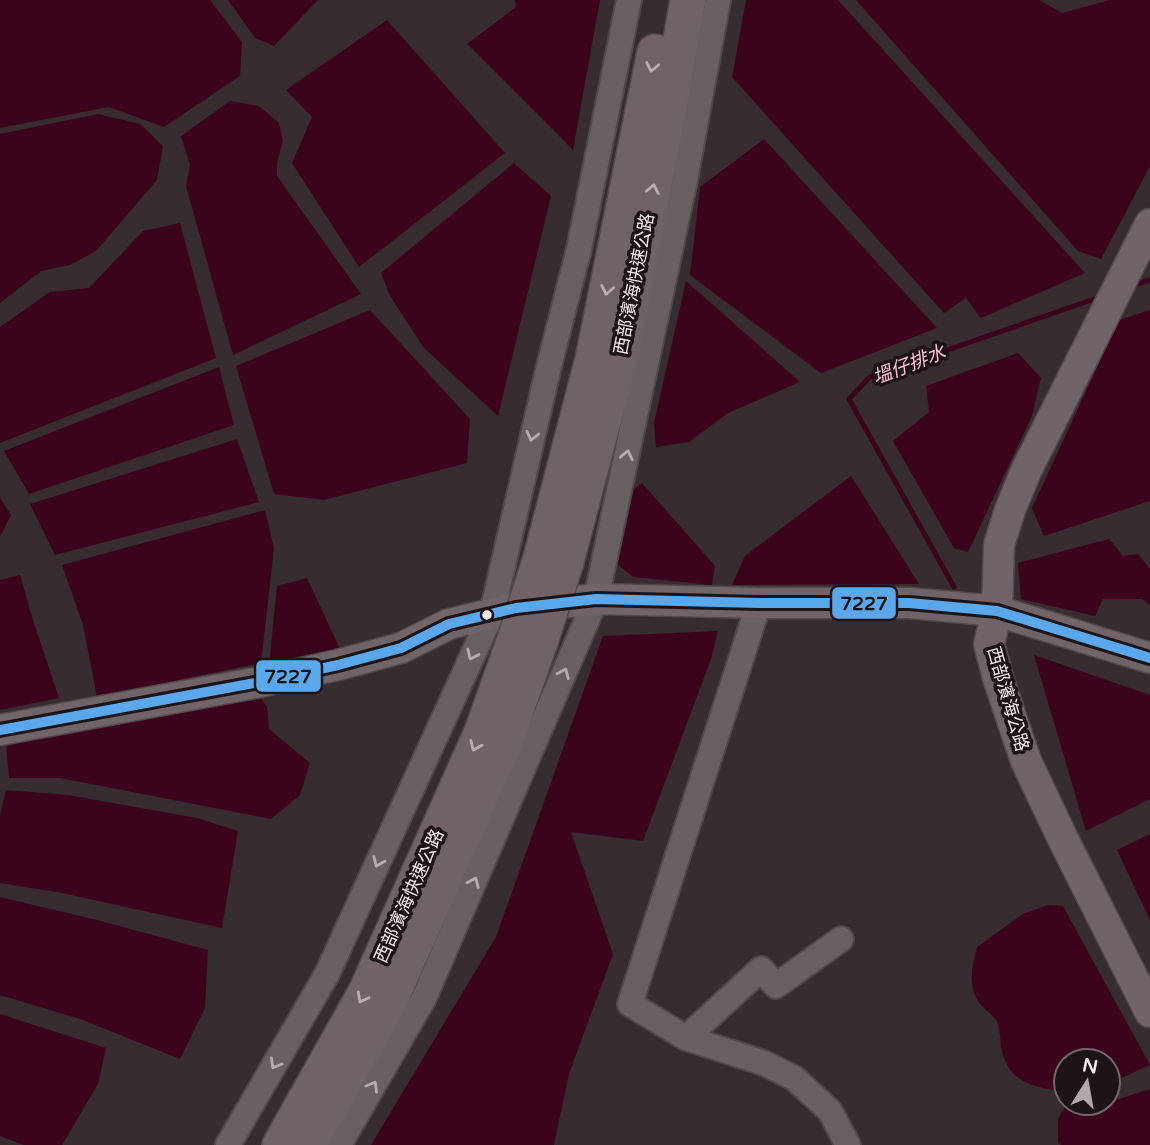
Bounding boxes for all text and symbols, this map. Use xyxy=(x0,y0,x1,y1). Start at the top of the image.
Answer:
one-way arrow xyxy=(645,61,660,73)
one-way arrow xyxy=(645,183,660,195)
street label: 西部濱海快速公路 xyxy=(609,211,659,357)
one-way arrow xyxy=(600,284,615,296)
water label: 塭仔排水 xyxy=(870,341,949,389)
one-way arrow xyxy=(526,430,541,442)
one-way arrow xyxy=(618,449,633,461)
line badge: 7227 xyxy=(831,586,897,620)
text: 7227 xyxy=(840,593,888,615)
unlabelled marker xyxy=(480,608,494,622)
street label: 西部濱海公路 xyxy=(983,644,1033,754)
one-way arrow xyxy=(467,648,481,660)
line badge: 7227 xyxy=(255,659,322,693)
text: 7227 xyxy=(264,666,312,688)
one-way arrow xyxy=(556,668,570,681)
one-way arrow xyxy=(470,739,484,751)
street label: 西部濱海快速公路 xyxy=(370,826,448,966)
one-way arrow xyxy=(372,854,386,867)
one-way arrow xyxy=(466,877,480,889)
one-way arrow xyxy=(357,991,371,1003)
north arrow xyxy=(1052,1047,1122,1117)
text: N xyxy=(1080,1054,1100,1079)
one-way arrow xyxy=(270,1056,283,1069)
one-way arrow xyxy=(365,1080,378,1093)

